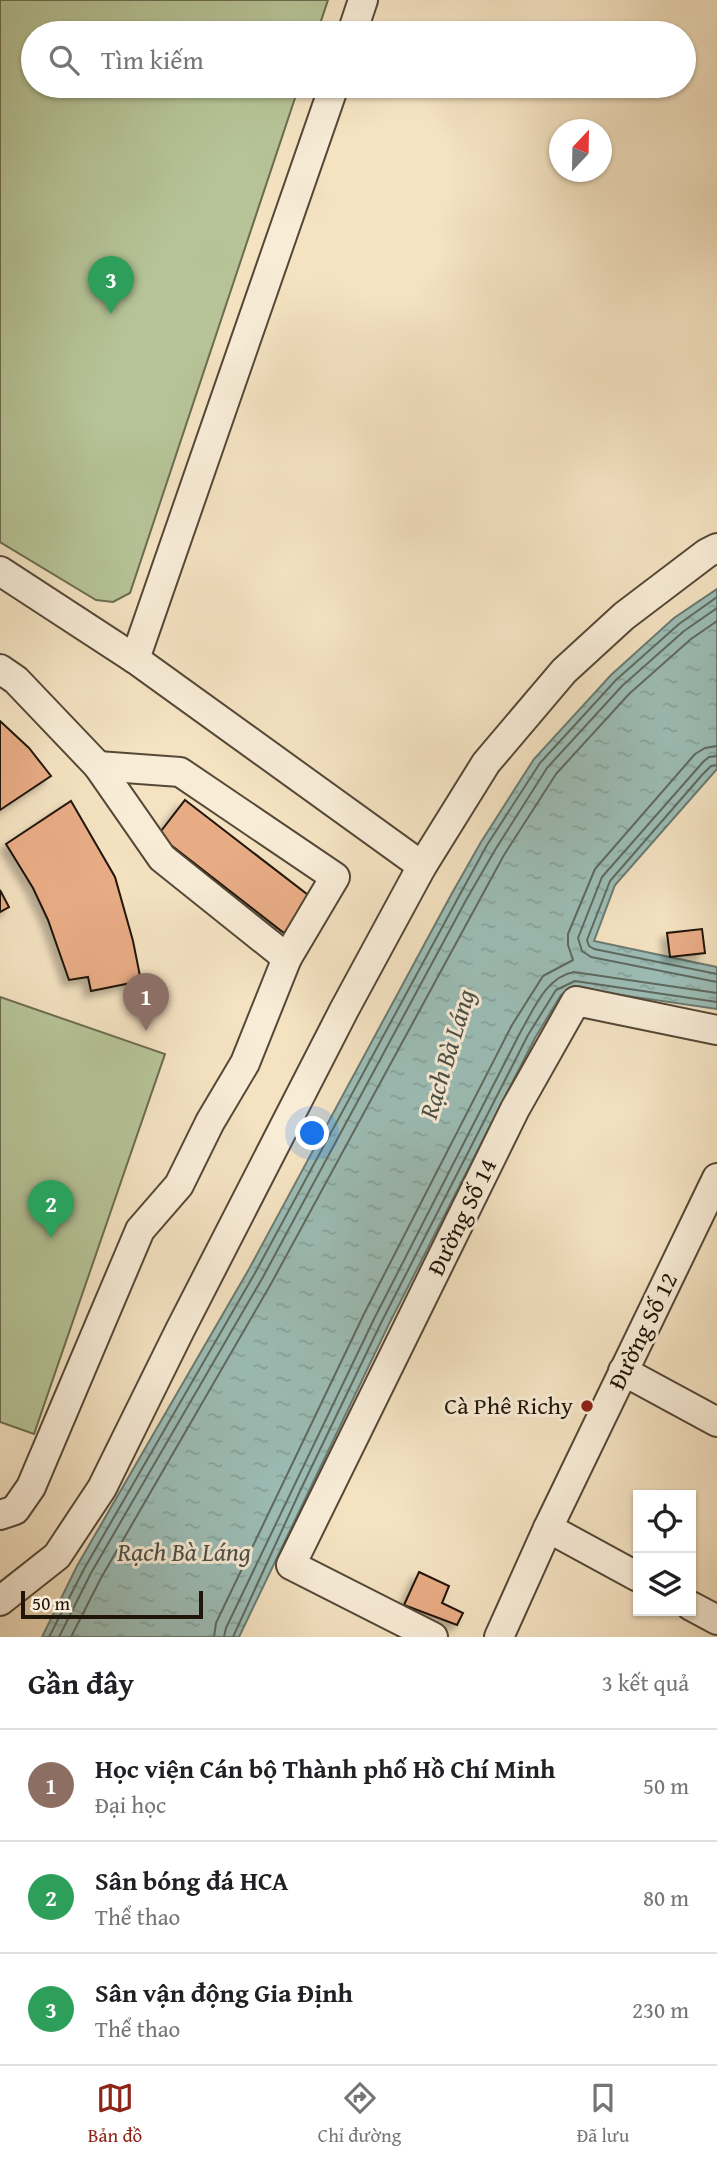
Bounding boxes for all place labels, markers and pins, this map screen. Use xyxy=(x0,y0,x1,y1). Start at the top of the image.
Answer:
pin: 3 xyxy=(88,256,134,314)
pin: 1 xyxy=(123,973,169,1031)
pin: 2 xyxy=(28,1180,74,1238)
place label: Cà Phê Richy xyxy=(444,1388,573,1423)
marker: Cà Phê Richy xyxy=(579,1398,595,1414)

